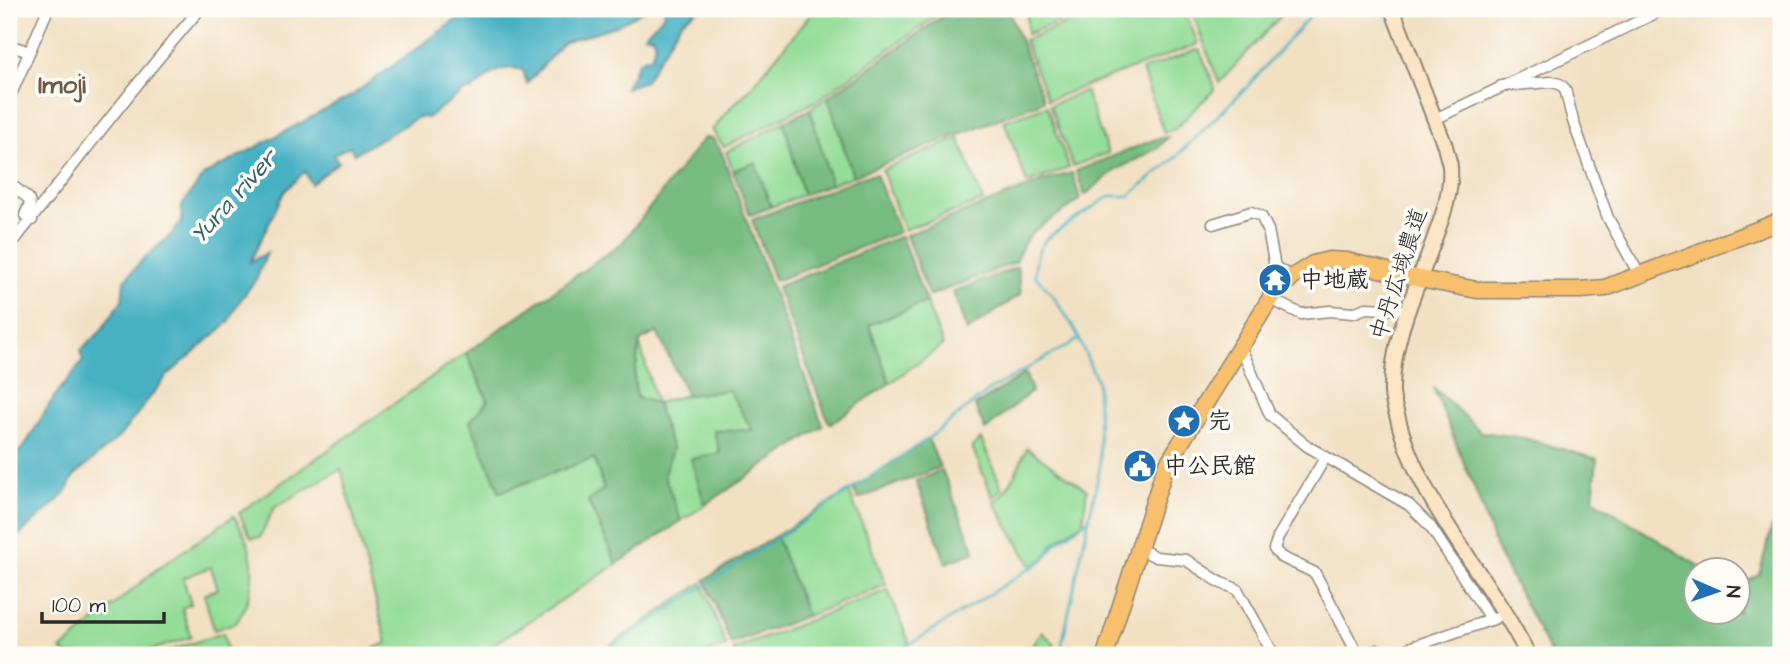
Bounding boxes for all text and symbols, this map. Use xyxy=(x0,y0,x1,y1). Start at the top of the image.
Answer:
district label: Imoji xyxy=(38,67,86,103)
water label: Yura river xyxy=(183,141,287,251)
street label: 中丹広域農道 xyxy=(1362,203,1436,345)
temple icon: 中地蔵 xyxy=(1256,261,1294,299)
place label: 中地蔵 xyxy=(1300,264,1369,296)
place icon: 完 xyxy=(1165,402,1203,440)
place label: 完 xyxy=(1208,405,1231,437)
public building icon: 中公民館 xyxy=(1121,447,1159,485)
place label: 中公民館 xyxy=(1164,450,1256,482)
north arrow xyxy=(1682,556,1752,626)
scale bar xyxy=(42,580,164,624)
text: N xyxy=(1719,585,1746,598)
text: 100 m xyxy=(52,591,107,620)

